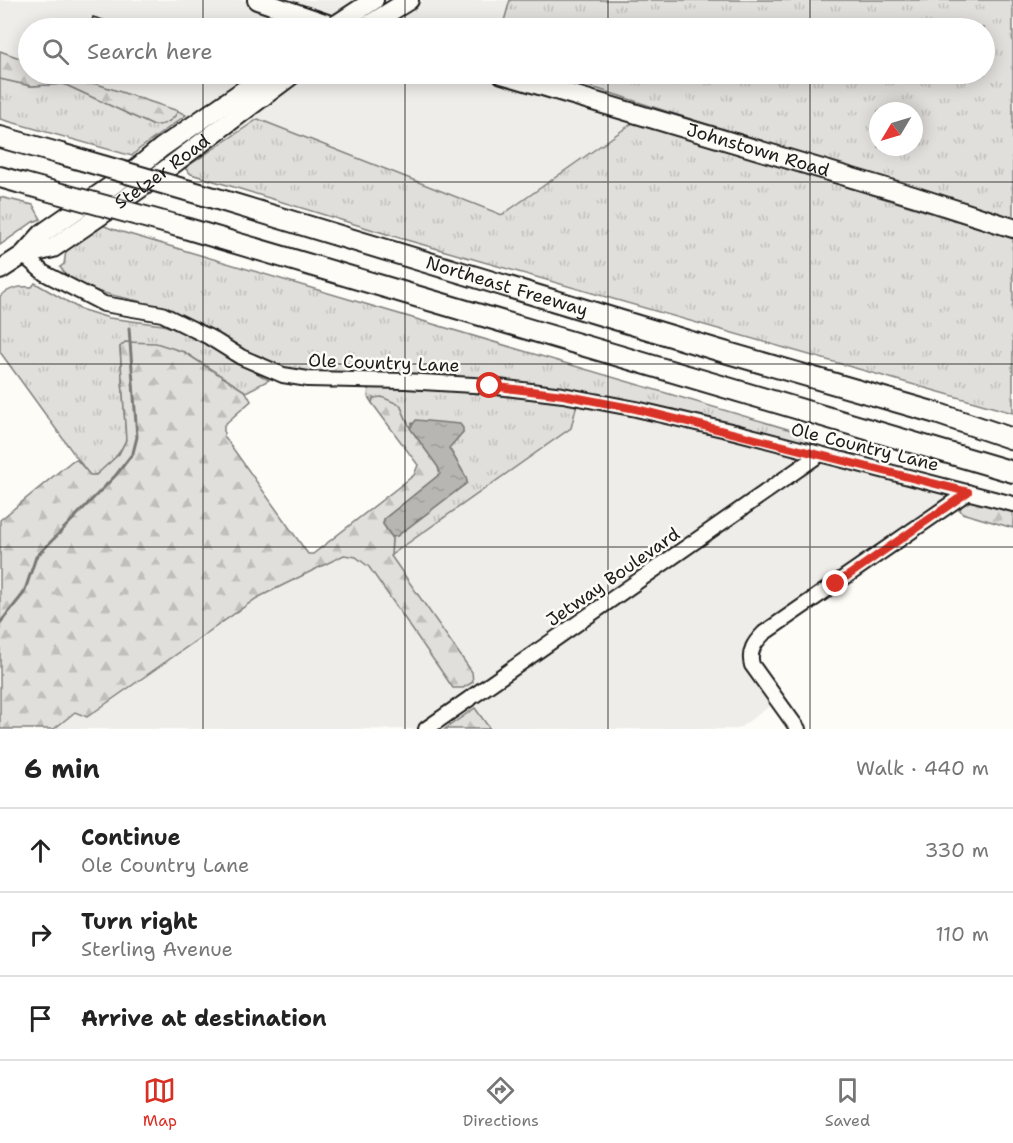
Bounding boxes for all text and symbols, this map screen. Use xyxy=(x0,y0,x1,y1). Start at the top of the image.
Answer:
search box xyxy=(18,18,995,84)
icon: search xyxy=(39,35,72,68)
text: Search here xyxy=(87,37,213,66)
north arrow xyxy=(869,102,923,156)
street label: Johnstown Road xyxy=(684,117,832,183)
street label: Stelzer Road xyxy=(110,129,215,215)
street label: Northeast Freeway xyxy=(423,251,591,322)
street label: Ole Country Lane xyxy=(308,348,460,378)
route start xyxy=(476,372,502,398)
street label: Ole Country Lane xyxy=(789,417,941,477)
street label: Jetway Boulevard xyxy=(542,522,684,632)
route end xyxy=(822,570,848,596)
text: 6 min xyxy=(24,751,100,786)
text: Walk · 440 m xyxy=(856,755,989,781)
text: Continue xyxy=(81,823,181,852)
icon: ahead xyxy=(24,834,57,867)
text: 330 m xyxy=(925,837,989,863)
text: Ole Country Lane xyxy=(81,852,249,878)
text: Turn right xyxy=(81,907,198,936)
icon: right xyxy=(24,918,57,951)
text: 110 m xyxy=(935,921,989,947)
text: Sterling Avenue xyxy=(81,936,233,962)
icon: arrive xyxy=(24,1002,57,1035)
text: Arrive at destination xyxy=(81,1004,327,1033)
tab: Map xyxy=(143,1074,177,1131)
tab: Directions xyxy=(463,1074,539,1131)
tab: Saved xyxy=(825,1074,870,1131)

